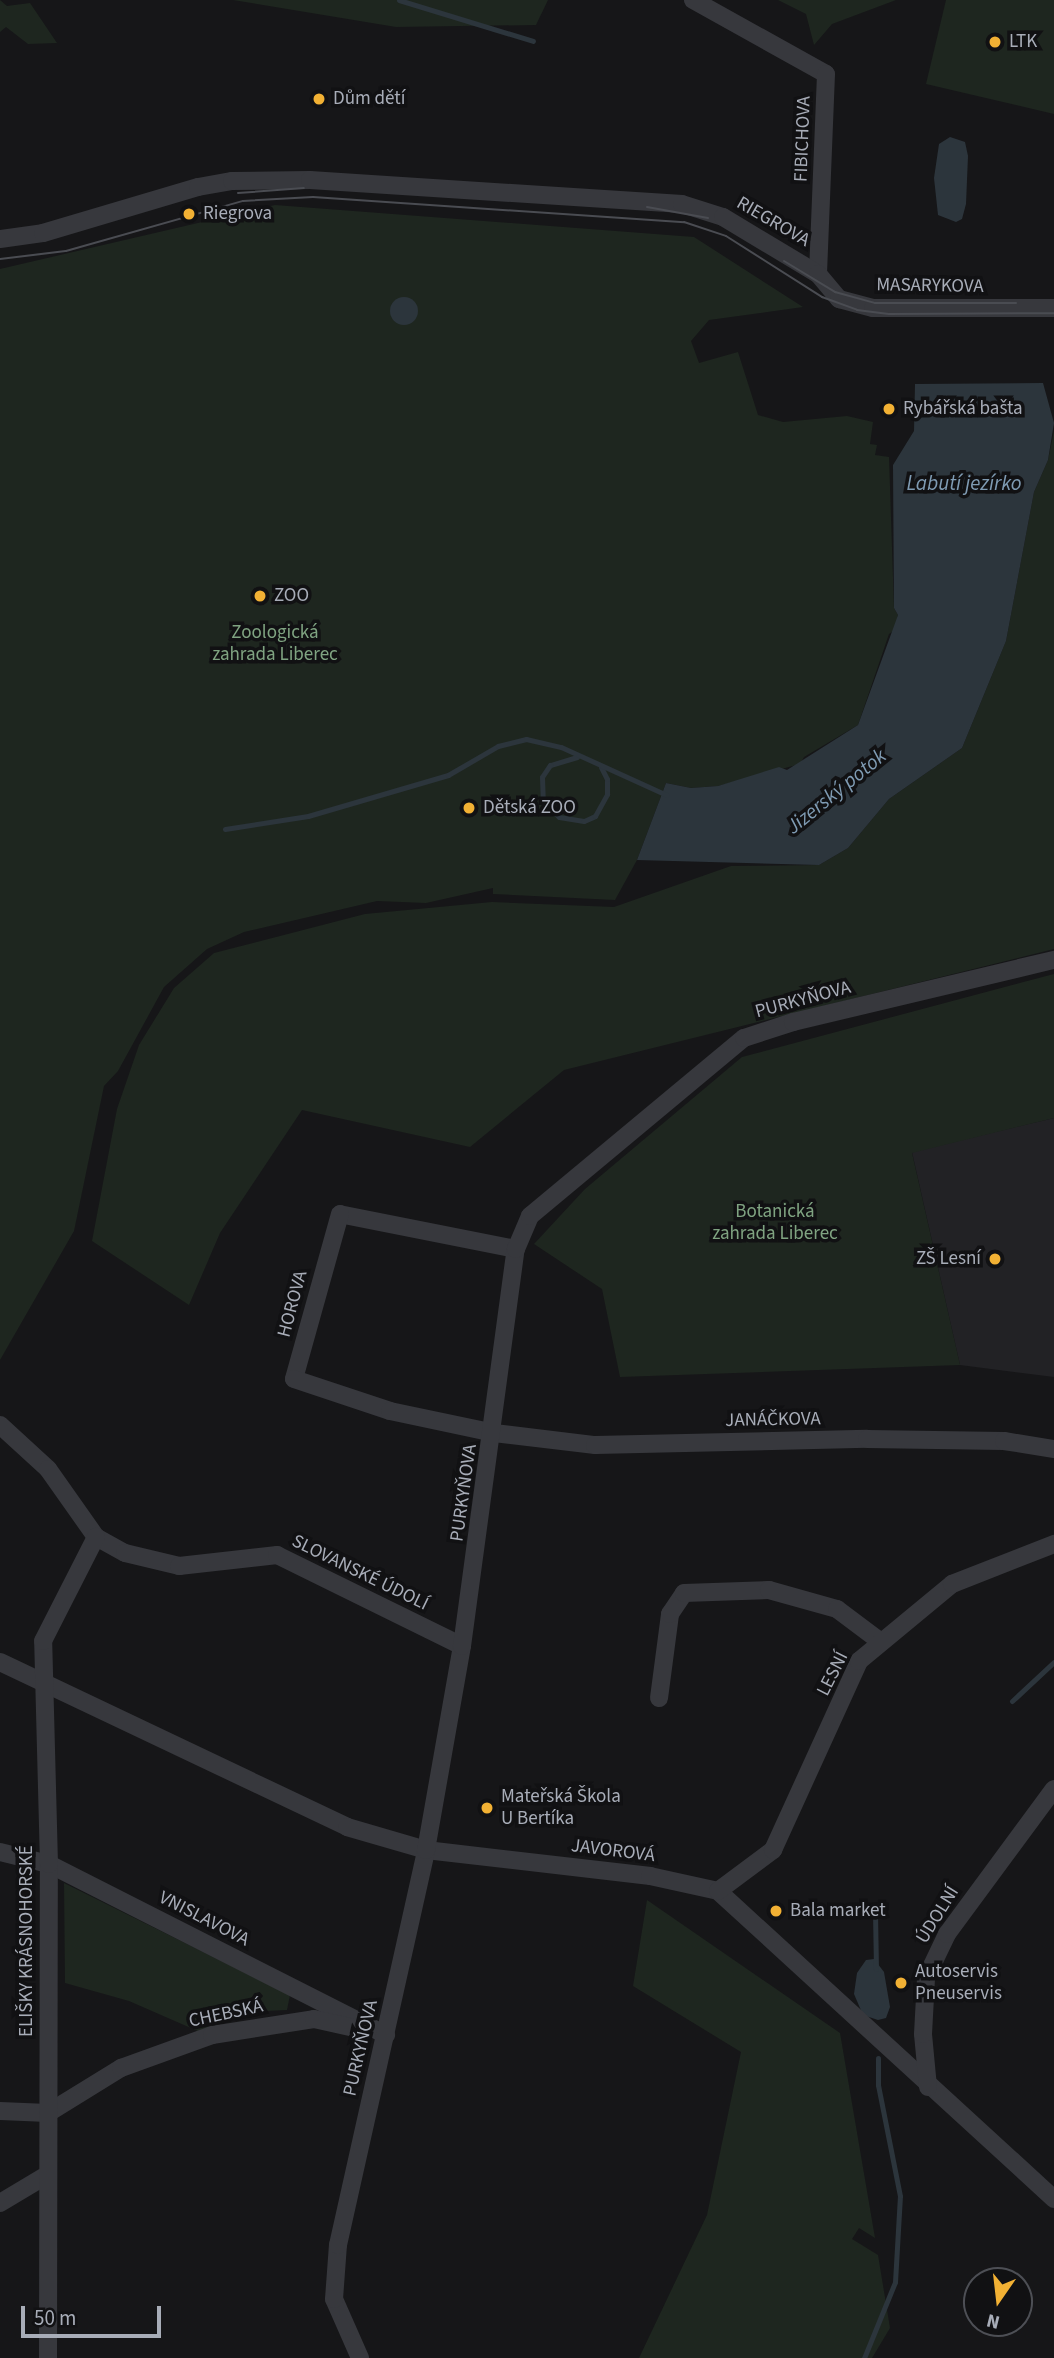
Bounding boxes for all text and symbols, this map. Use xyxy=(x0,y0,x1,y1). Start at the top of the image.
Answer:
place label: LTK xyxy=(1009,31,1037,53)
marker: LTK xyxy=(987,34,1003,50)
place label: Dům dětí xyxy=(333,88,405,110)
marker: Dům dětí xyxy=(311,91,327,107)
street label: FIBICHOVA xyxy=(790,96,816,182)
street label: RIEGROVA xyxy=(732,192,814,252)
place label: Riegrova xyxy=(203,203,272,225)
marker: Riegrova xyxy=(181,206,197,222)
street label: MASARYKOVA xyxy=(876,274,984,298)
place label: Rybářská bašta xyxy=(903,398,1023,420)
marker: Rybářská bašta xyxy=(881,401,897,417)
water label: Labutí jezírko xyxy=(906,470,1022,496)
place label: ZOO xyxy=(274,585,309,607)
marker: ZOO xyxy=(252,588,268,604)
park label: Zoologická zahrada Liberec xyxy=(212,622,338,666)
water label: Jizerský potok xyxy=(781,743,891,839)
place label: Dětská ZOO xyxy=(483,797,576,819)
marker: Dětská ZOO xyxy=(461,800,477,816)
street label: PURKYŇOVA xyxy=(753,976,853,1024)
park label: Botanická zahrada Liberec xyxy=(712,1201,838,1245)
place label: ZŠ Lesní xyxy=(916,1248,981,1270)
marker: ZŠ Lesní xyxy=(987,1251,1003,1267)
street label: HOROVA xyxy=(273,1268,313,1340)
street label: JANÁČKOVA xyxy=(725,1408,821,1432)
street label: PURKYŇOVA xyxy=(446,1443,482,1543)
street label: SLOVANSKÉ ÚDOLÍ xyxy=(288,1530,432,1616)
street label: LESNÍ xyxy=(812,1648,854,1700)
place label: Mateřská Škola U Bertíka xyxy=(501,1786,621,1830)
marker: Mateřská Škola U Bertíka xyxy=(479,1800,495,1816)
street label: JAVOROVÁ xyxy=(570,1835,656,1867)
street label: ELIŠKY KRÁSNOHORSKÉ xyxy=(16,1845,38,2037)
street label: ÚDOLNÍ xyxy=(912,1882,964,1948)
street label: VNISLAVOVA xyxy=(155,1887,253,1951)
place label: Bala market xyxy=(790,1900,886,1922)
marker: Bala market xyxy=(768,1903,784,1919)
place label: Autoservis Pneuservis xyxy=(915,1961,1002,2005)
marker: Autoservis Pneuservis xyxy=(893,1975,909,1991)
street label: CHEBSKÁ xyxy=(187,1995,265,2033)
street label: PURKYŇOVA xyxy=(339,1998,383,2098)
north arrow xyxy=(963,2267,1033,2337)
scale bar xyxy=(24,2292,164,2336)
text: 50 m xyxy=(34,2303,76,2333)
text: N xyxy=(984,2306,1003,2336)

